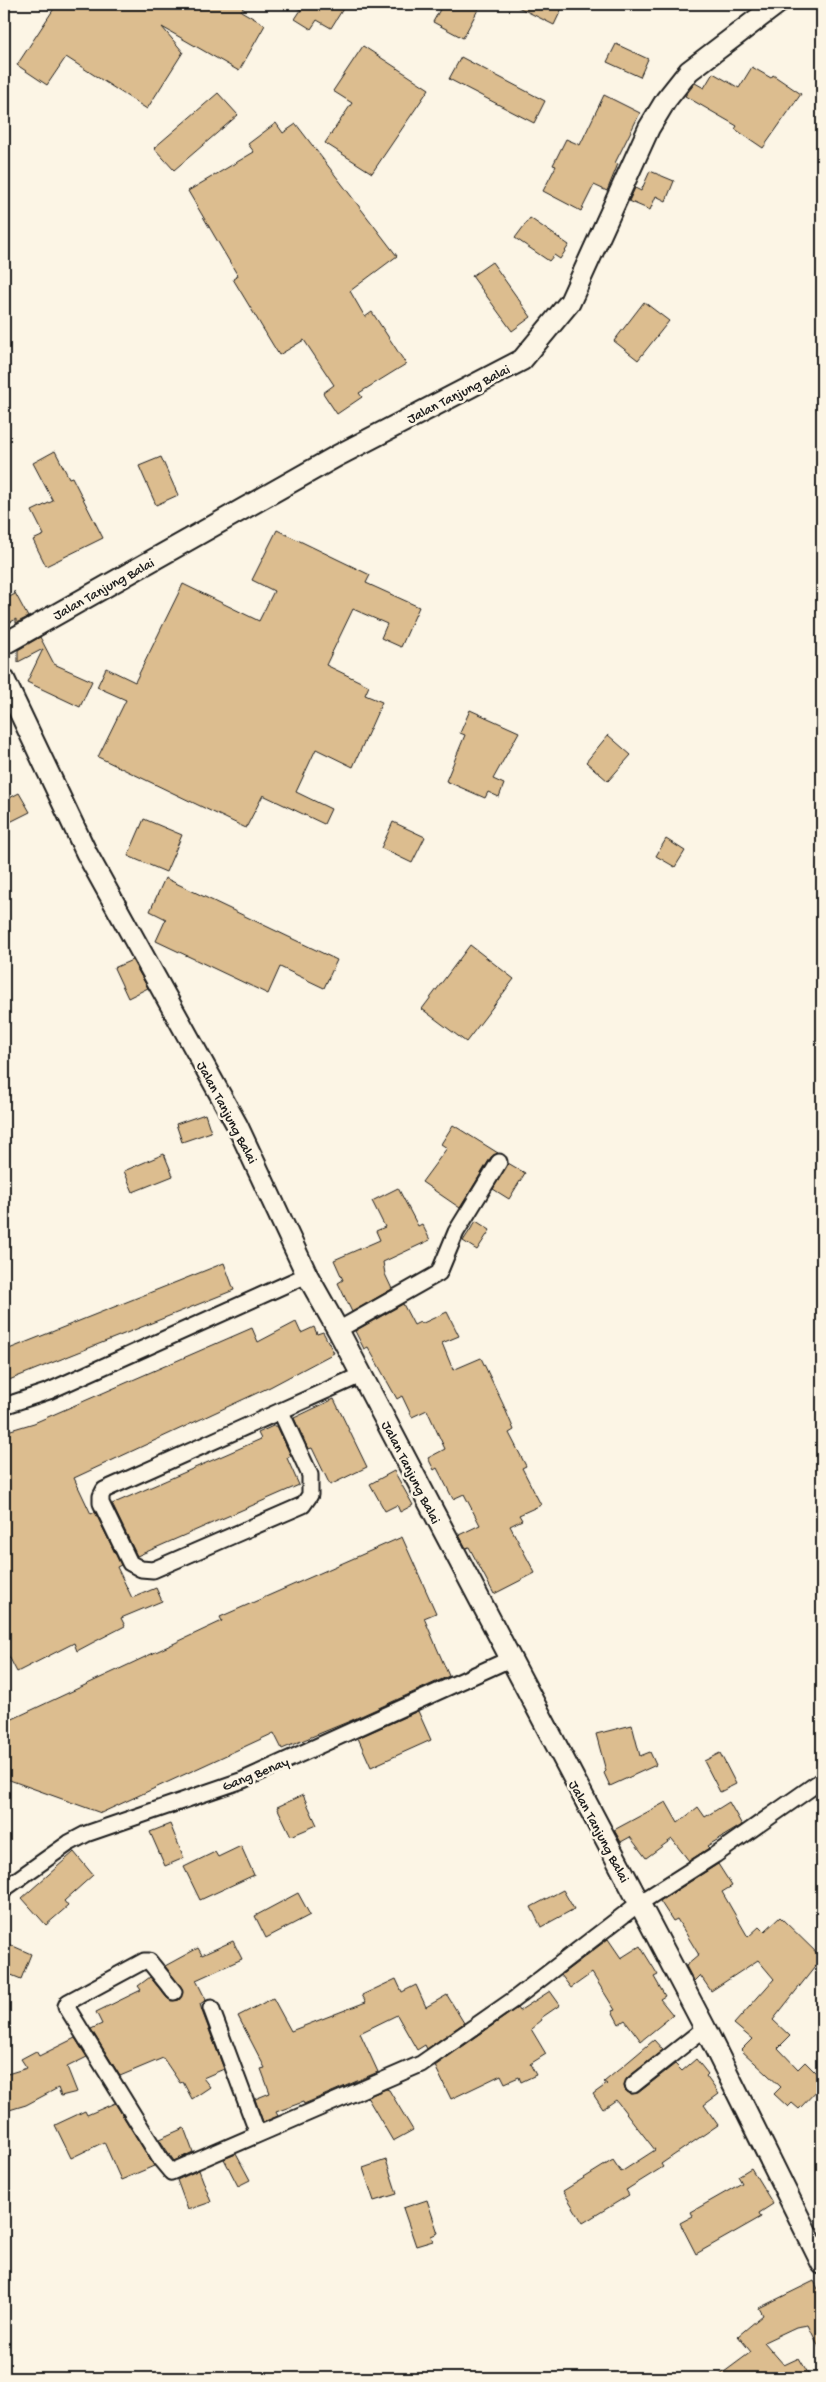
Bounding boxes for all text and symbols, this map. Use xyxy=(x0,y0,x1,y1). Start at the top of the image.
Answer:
street label: Jalan Tanjung Balai xyxy=(405,362,513,429)
street label: Jalan Tanjung Balai xyxy=(51,555,158,625)
street label: Jalan Tanjung Balai xyxy=(192,1059,260,1167)
street label: Jalan Tanjung Balai xyxy=(376,1419,443,1527)
street label: Gang Benay xyxy=(220,1754,292,1796)
street label: Jalan Tanjung Balai xyxy=(564,1778,632,1886)

